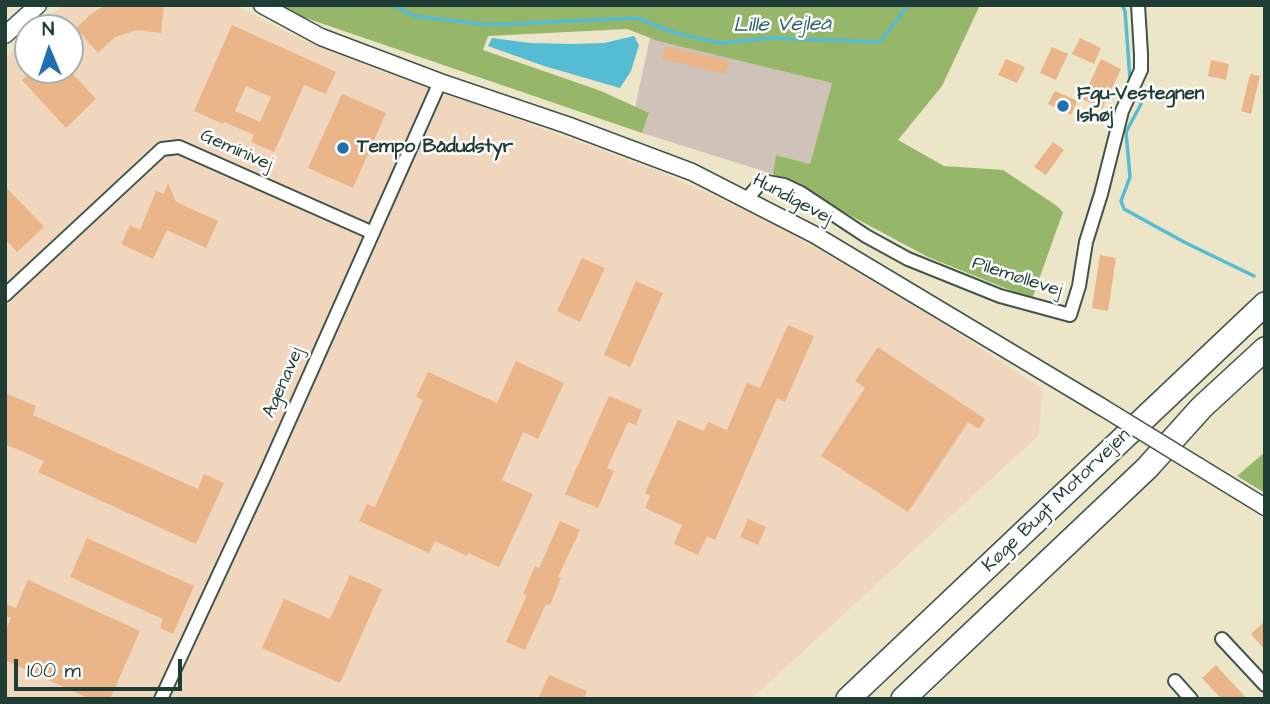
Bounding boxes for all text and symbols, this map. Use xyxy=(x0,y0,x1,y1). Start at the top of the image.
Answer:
water label: Lille Vejleå xyxy=(733,13,831,39)
north arrow xyxy=(14,14,84,84)
text: N xyxy=(42,16,55,43)
place label: Fgu-Vestegnen Ishøj xyxy=(1077,84,1204,128)
marker: Fgu-Vestegnen Ishøj xyxy=(1055,98,1071,114)
street label: Geminivej xyxy=(196,125,276,177)
place label: Tempo Bådudstyr xyxy=(357,137,513,159)
marker: Tempo Bådudstyr xyxy=(335,140,351,156)
street label: Hundigevej xyxy=(748,170,836,230)
street label: Pilemøllevej xyxy=(969,253,1065,303)
street label: Agenavej xyxy=(258,344,310,422)
street label: Køge Bugt Motorvejen xyxy=(978,424,1136,578)
scale bar xyxy=(18,644,186,688)
text: 100 m xyxy=(27,656,81,685)

